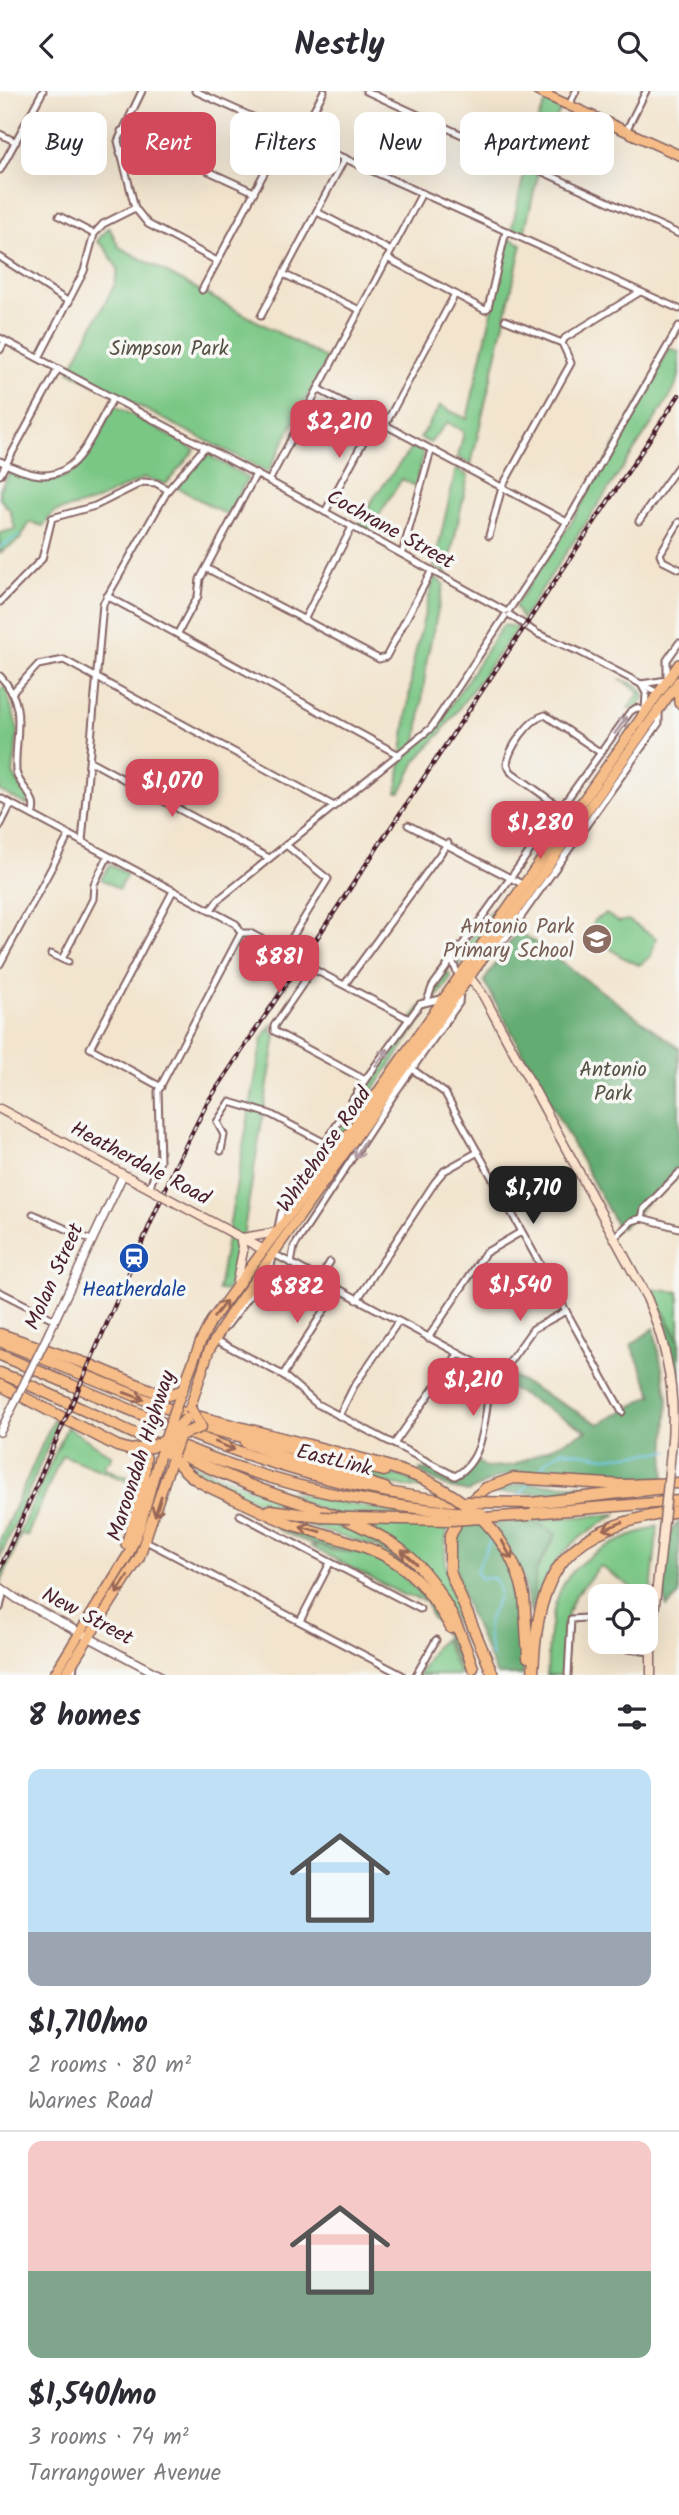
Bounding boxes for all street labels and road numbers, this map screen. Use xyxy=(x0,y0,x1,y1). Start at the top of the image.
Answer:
street label: Cochrane Street xyxy=(320,481,461,579)
street label: Whitehorse Road xyxy=(269,1080,381,1220)
street label: Heatherdale Road xyxy=(64,1113,216,1215)
street label: Molan Street xyxy=(17,1217,94,1336)
street label: Maroondah Highway xyxy=(99,1366,185,1546)
street label: EastLink xyxy=(293,1436,375,1486)
street label: New Street xyxy=(35,1579,139,1655)

